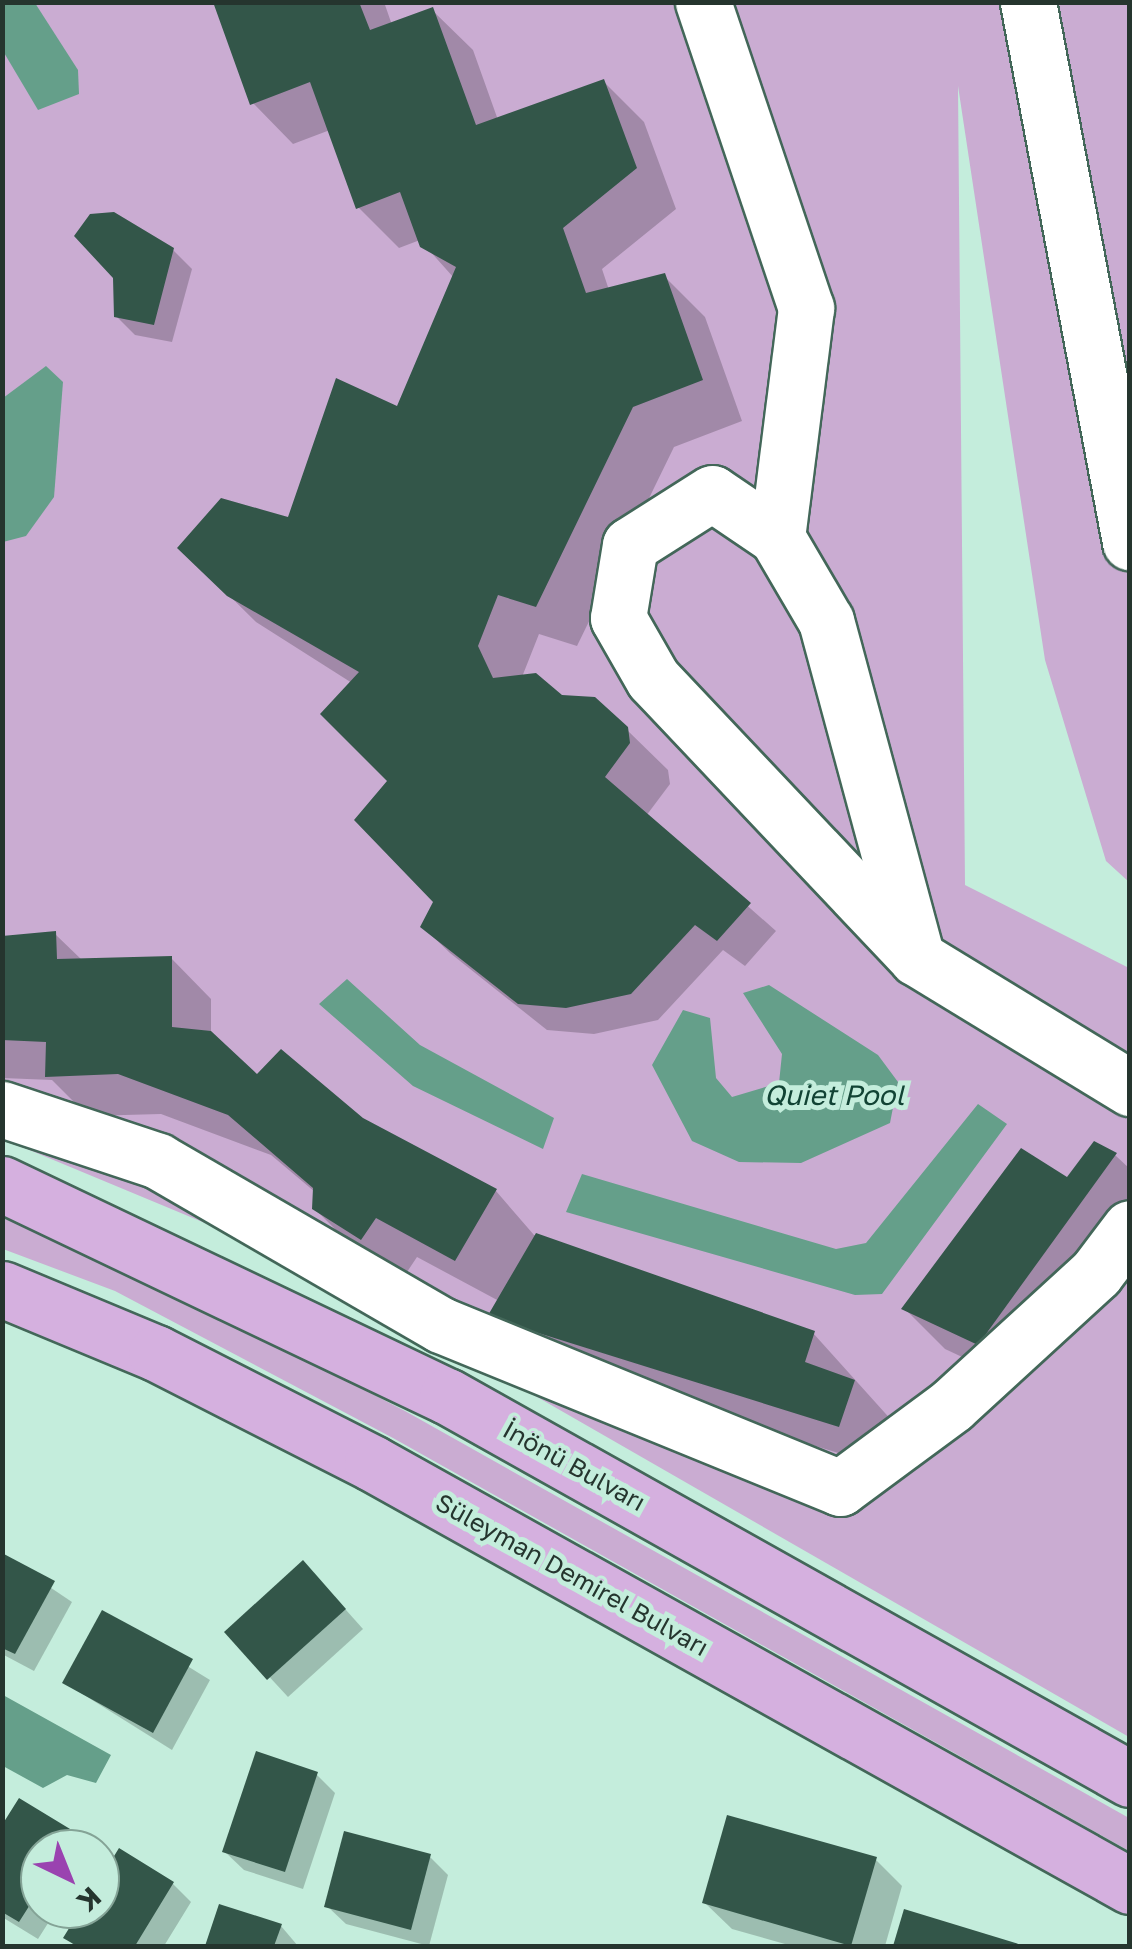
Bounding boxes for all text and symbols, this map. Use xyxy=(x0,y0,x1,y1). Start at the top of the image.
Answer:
water label: Quiet Pool xyxy=(764,1078,904,1112)
street label: İnönü Bulvarı xyxy=(498,1415,650,1517)
street label: Süleyman Demirel Bulvarı xyxy=(430,1487,714,1663)
north arrow xyxy=(20,1829,120,1929)
text: K xyxy=(71,1881,108,1919)

